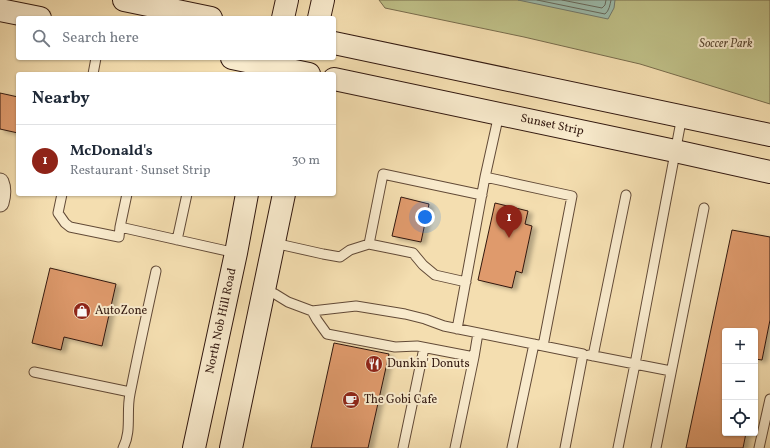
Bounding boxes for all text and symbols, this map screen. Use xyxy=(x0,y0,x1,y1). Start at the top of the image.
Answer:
search box xyxy=(16,16,336,60)
icon: search xyxy=(30,27,52,49)
text: Search here xyxy=(62,28,139,49)
park label: Soccer Park xyxy=(699,36,753,52)
text: Nearby xyxy=(32,87,90,110)
street label: Sunset Strip xyxy=(519,111,585,140)
text: McDonald's xyxy=(70,141,153,162)
text: 1 xyxy=(42,152,48,170)
text: 30 m xyxy=(292,152,320,170)
text: Restaurant · Sunset Strip xyxy=(70,162,210,180)
pin: 1 xyxy=(496,205,522,238)
your location xyxy=(415,207,435,227)
street label: North Nob Hill Road xyxy=(202,266,241,375)
shop icon: AutoZone xyxy=(72,301,92,321)
place label: AutoZone xyxy=(95,303,148,319)
map controls xyxy=(722,328,758,436)
button: + xyxy=(722,328,758,364)
restaurant icon: Dunkin' Donuts xyxy=(364,354,384,374)
place label: Dunkin' Donuts xyxy=(387,356,470,372)
button: − xyxy=(722,364,758,400)
cafe icon: The Gobi Cafe xyxy=(341,390,361,410)
place label: The Gobi Cafe xyxy=(364,392,438,408)
button: locate xyxy=(722,400,758,436)

